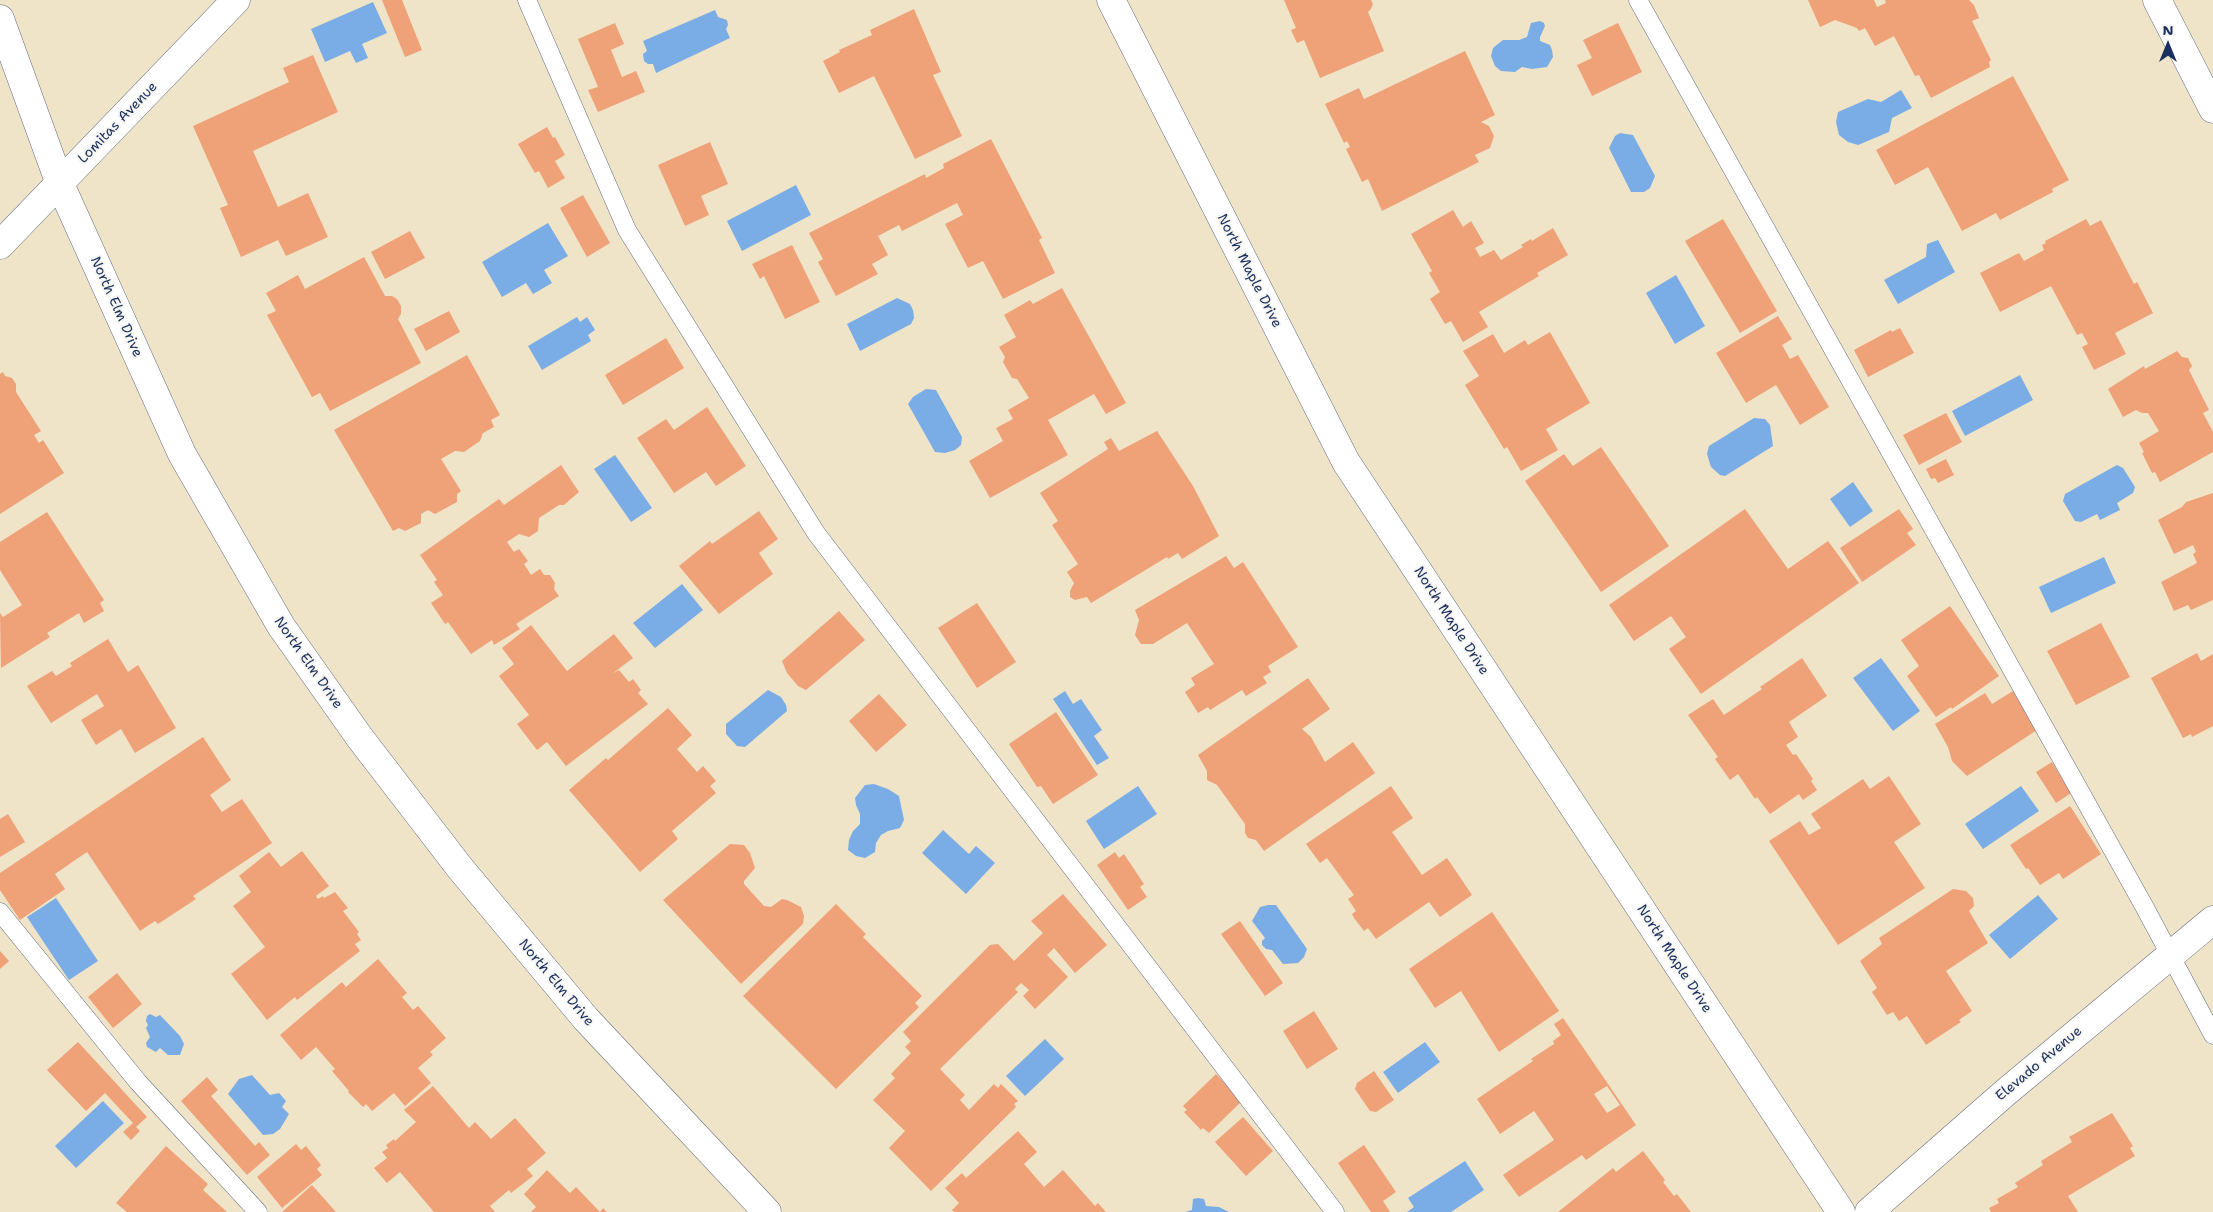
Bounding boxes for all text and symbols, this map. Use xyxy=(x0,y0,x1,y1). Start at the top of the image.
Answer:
north arrow xyxy=(2143,20,2193,70)
text: N xyxy=(2162,21,2174,39)
street label: Lomitas Avenue xyxy=(75,79,161,167)
street label: North Maple Drive xyxy=(1213,211,1285,331)
street label: North Elm Drive xyxy=(86,254,146,360)
street label: North Maple Drive xyxy=(1410,564,1492,678)
street label: North Elm Drive xyxy=(270,614,346,712)
street label: North Maple Drive xyxy=(1633,902,1715,1016)
street label: North Elm Drive xyxy=(515,936,597,1030)
street label: Elevado Avenue xyxy=(1992,1023,2086,1105)

